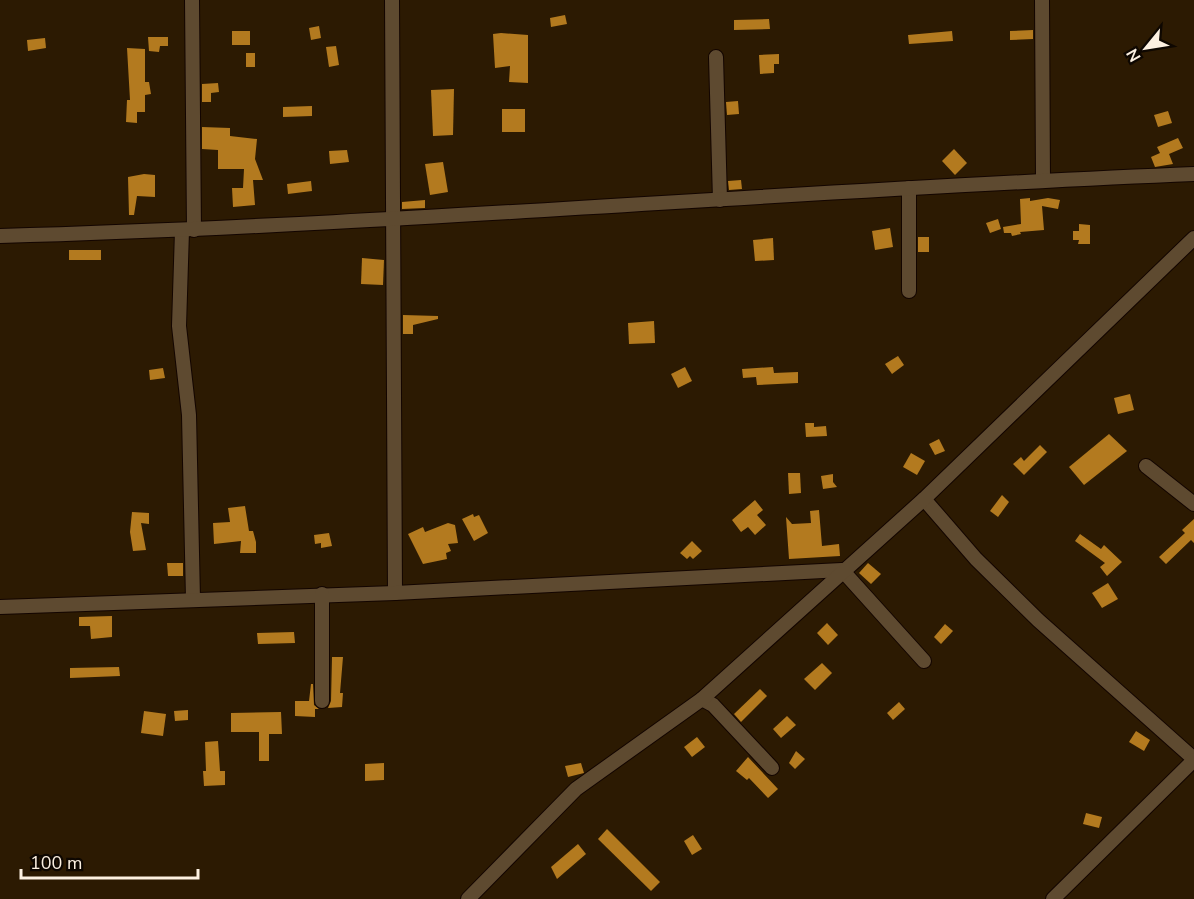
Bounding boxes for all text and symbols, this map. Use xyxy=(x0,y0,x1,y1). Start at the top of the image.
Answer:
north arrow xyxy=(1116,18,1176,78)
text: N xyxy=(1121,44,1146,66)
scale bar xyxy=(21,842,198,880)
text: 100 m xyxy=(30,851,82,875)

